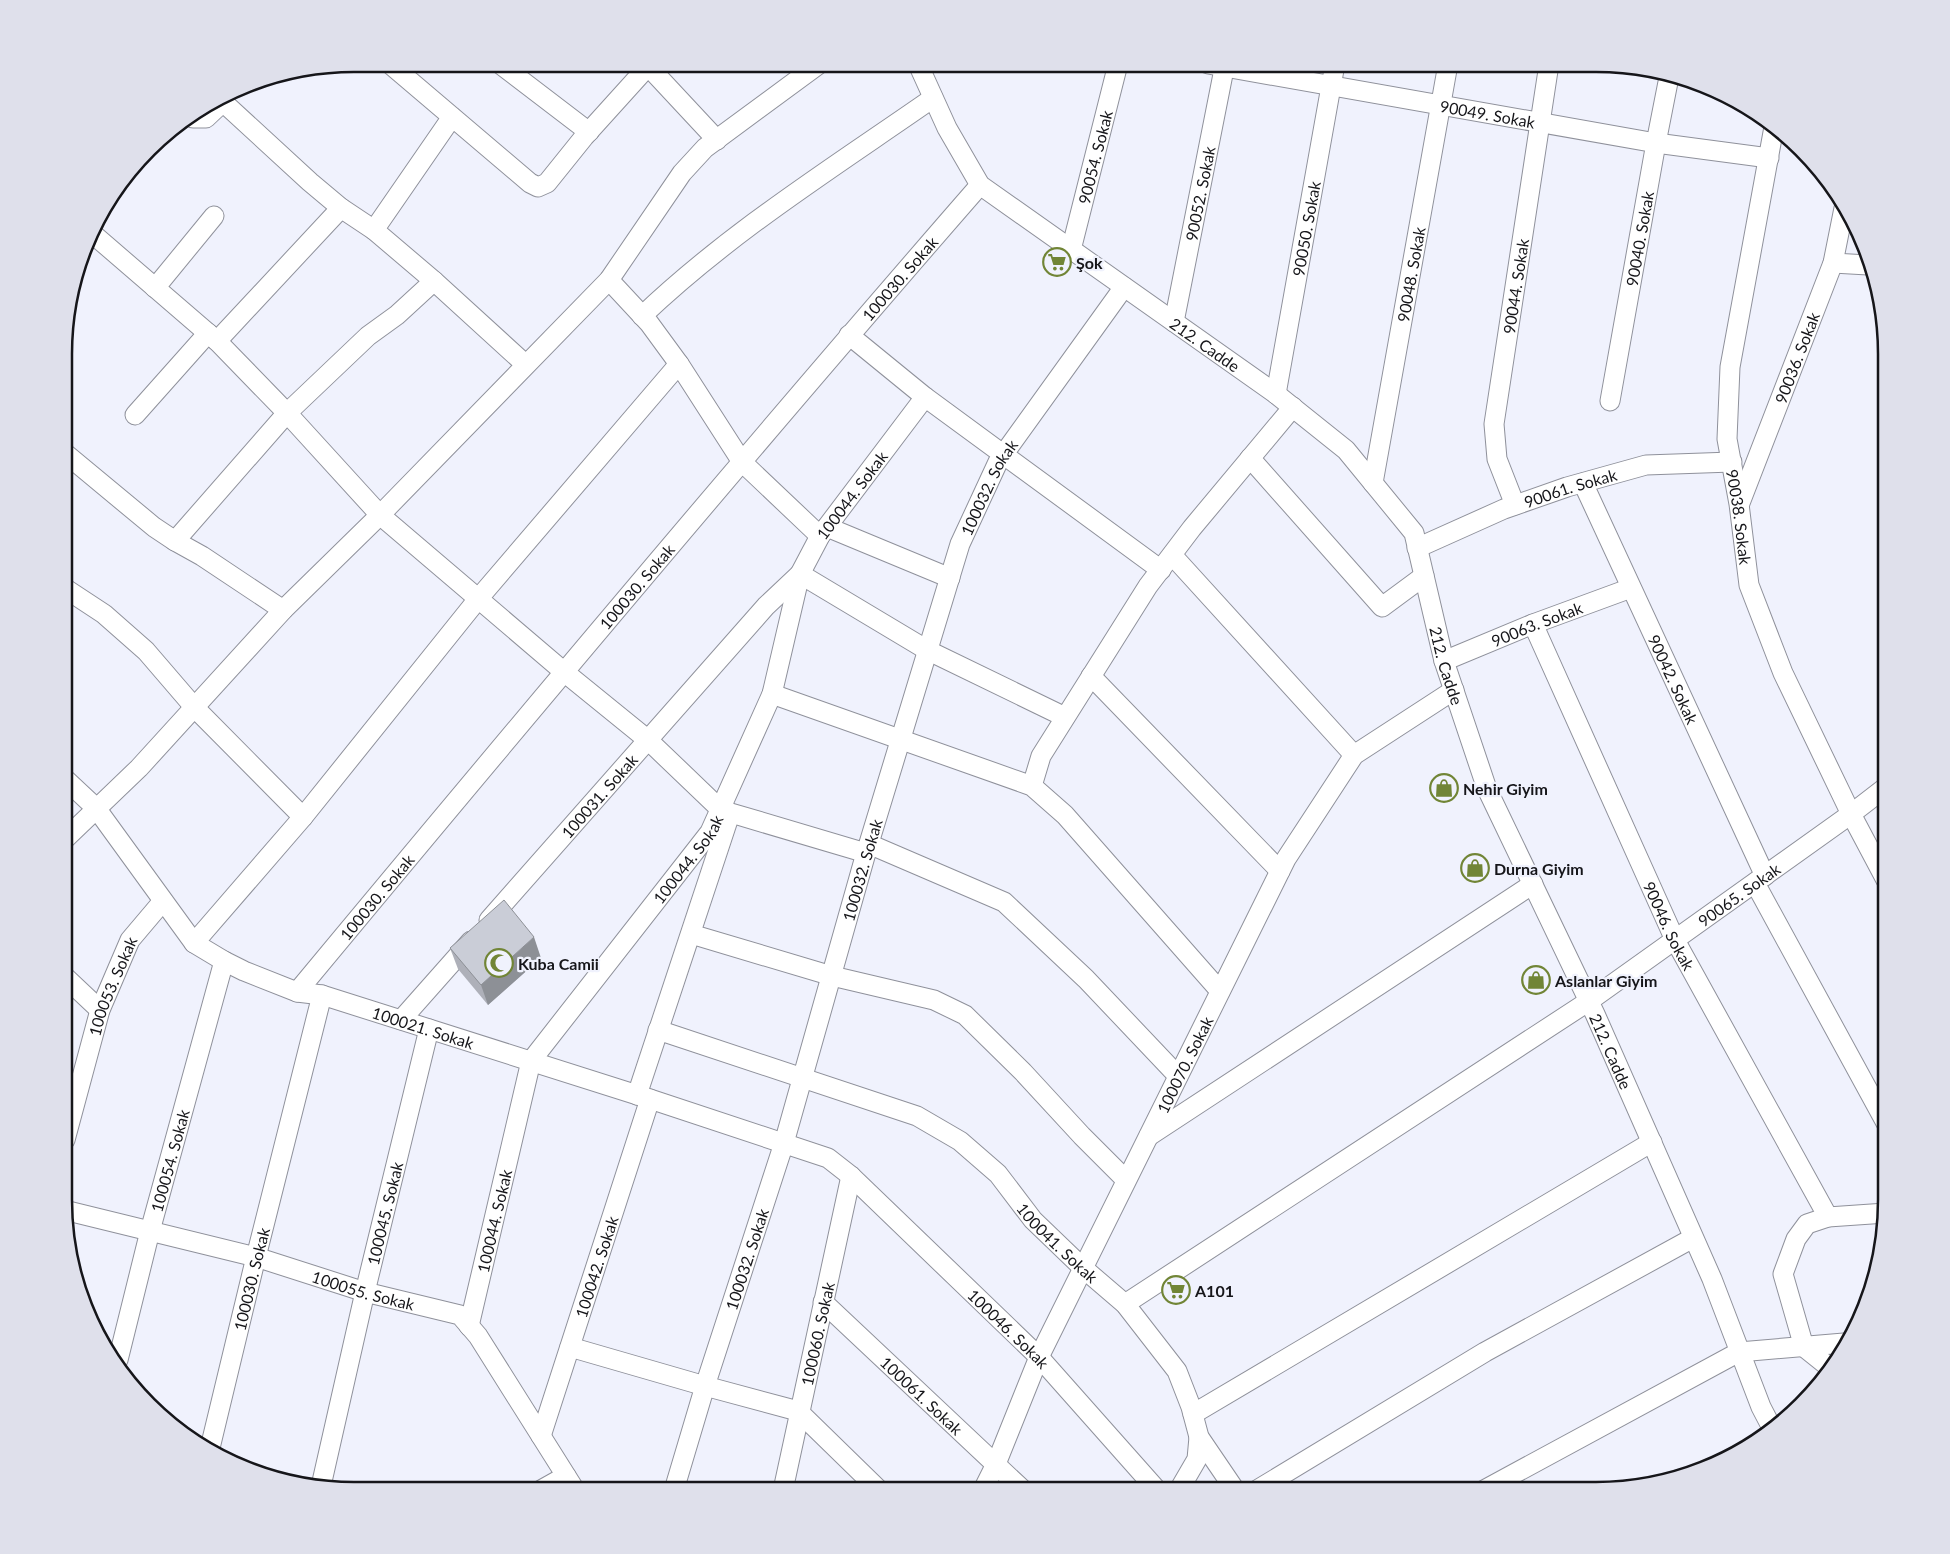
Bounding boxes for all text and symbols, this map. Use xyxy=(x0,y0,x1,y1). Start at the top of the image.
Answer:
street label: 90049. Sokak xyxy=(1439,96,1538,131)
street label: 90054. Sokak xyxy=(1074,107,1116,206)
street label: 90052. Sokak xyxy=(1181,144,1218,243)
street label: 90050. Sokak xyxy=(1288,179,1324,278)
street label: 90040. Sokak xyxy=(1621,189,1657,288)
street label: 90048. Sokak xyxy=(1393,224,1428,323)
street label: 100030. Sokak xyxy=(858,231,941,324)
street label: 90044. Sokak xyxy=(1498,236,1532,335)
supermarket icon: Şok xyxy=(1042,247,1072,277)
place label: Şok xyxy=(1076,253,1103,272)
street label: 90036. Sokak xyxy=(1770,308,1823,406)
street label: 212. Cadde xyxy=(1167,313,1244,375)
street label: 100032. Sokak xyxy=(956,435,1021,538)
street label: 100044. Sokak xyxy=(812,446,891,543)
street label: 90061. Sokak xyxy=(1521,464,1620,511)
street label: 90038. Sokak xyxy=(1723,468,1756,567)
street label: 100030. Sokak xyxy=(595,539,678,633)
street label: 90063. Sokak xyxy=(1488,597,1586,650)
street label: 212. Cadde xyxy=(1427,624,1467,707)
street label: 90042. Sokak xyxy=(1645,631,1703,727)
street label: 100031. Sokak xyxy=(557,749,641,841)
shop icon: Nehir Giyim xyxy=(1429,773,1459,803)
place label: Nehir Giyim xyxy=(1463,779,1548,798)
street label: 100044. Sokak xyxy=(649,811,726,907)
street label: 100032. Sokak xyxy=(838,816,886,923)
street label: 100030. Sokak xyxy=(335,849,418,943)
shop icon: Durna Giyim xyxy=(1460,853,1490,883)
street label: 90065. Sokak xyxy=(1694,858,1784,930)
place label: Durna Giyim xyxy=(1494,859,1584,878)
street label: 90046. Sokak xyxy=(1640,878,1700,974)
street label: 100053. Sokak xyxy=(84,933,140,1038)
mosque icon: Kuba Camii xyxy=(484,948,514,978)
place label: Kuba Camii xyxy=(518,954,599,973)
shop icon: Aslanlar Giyim xyxy=(1521,965,1551,995)
place label: Aslanlar Giyim xyxy=(1554,971,1657,990)
street label: 100021. Sokak xyxy=(370,1002,477,1052)
street label: 212. Cadde xyxy=(1586,1010,1636,1092)
street label: 100070. Sokak xyxy=(1152,1012,1216,1116)
street label: 100054. Sokak xyxy=(146,1106,193,1214)
street label: 100045. Sokak xyxy=(362,1159,406,1267)
street label: 100044. Sokak xyxy=(472,1166,515,1274)
street label: 100041. Sokak xyxy=(1014,1199,1102,1287)
street label: 100032. Sokak xyxy=(721,1205,772,1312)
street label: 100042. Sokak xyxy=(571,1213,621,1320)
street label: 100030. Sokak xyxy=(229,1224,273,1332)
street label: 100055. Sokak xyxy=(310,1266,417,1313)
supermarket icon: A101 xyxy=(1161,1275,1191,1305)
street label: 100060. Sokak xyxy=(796,1279,837,1387)
place label: A101 xyxy=(1194,1281,1234,1300)
street label: 100046. Sokak xyxy=(964,1285,1054,1372)
street label: 100061. Sokak xyxy=(877,1352,968,1439)

